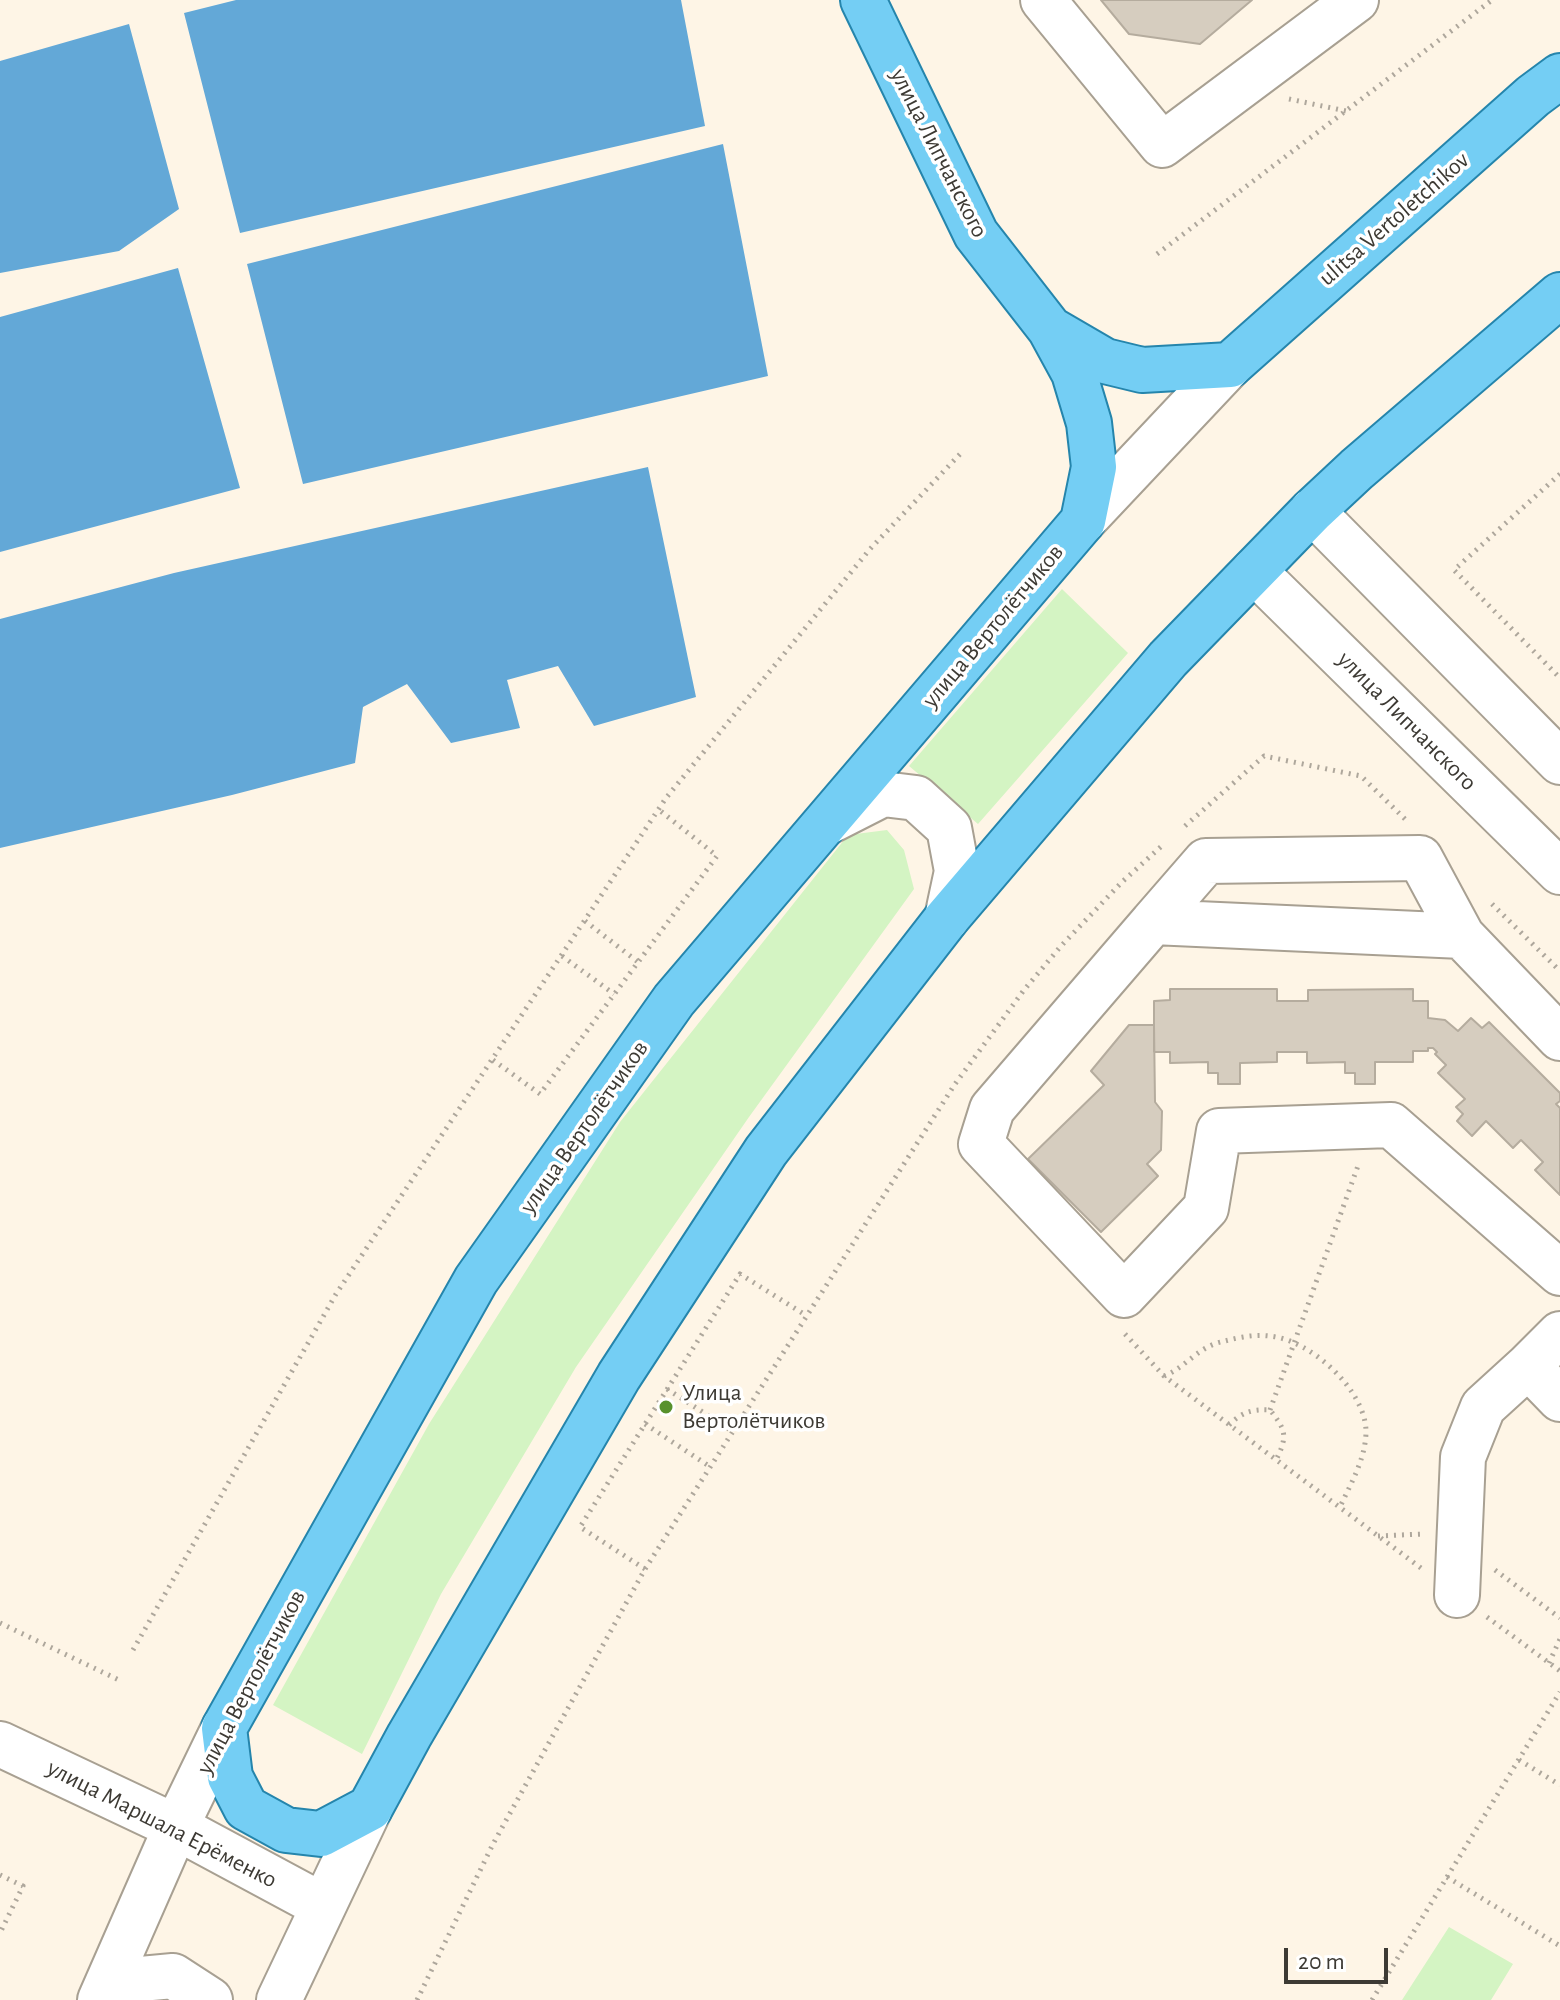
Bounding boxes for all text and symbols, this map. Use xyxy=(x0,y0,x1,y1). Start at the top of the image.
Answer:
street label: улица Липчанского xyxy=(884,64,994,242)
street label: ulitsa Vertoletchikov xyxy=(1313,146,1475,292)
street label: улица Вертолётчиков xyxy=(916,538,1070,714)
street label: улица Липчанского xyxy=(1331,645,1483,797)
street label: улица Вертолётчиков xyxy=(514,1035,654,1219)
place label: Улица Вертолётчиков xyxy=(682,1379,825,1435)
marker: Улица Вертолётчиков xyxy=(657,1398,675,1416)
street label: улица Вертолётчиков xyxy=(190,1585,312,1779)
street label: улица Маршала Ерёменко xyxy=(42,1754,282,1894)
scale bar xyxy=(1288,1932,1392,1982)
text: 20 m xyxy=(1298,1950,1345,1974)

